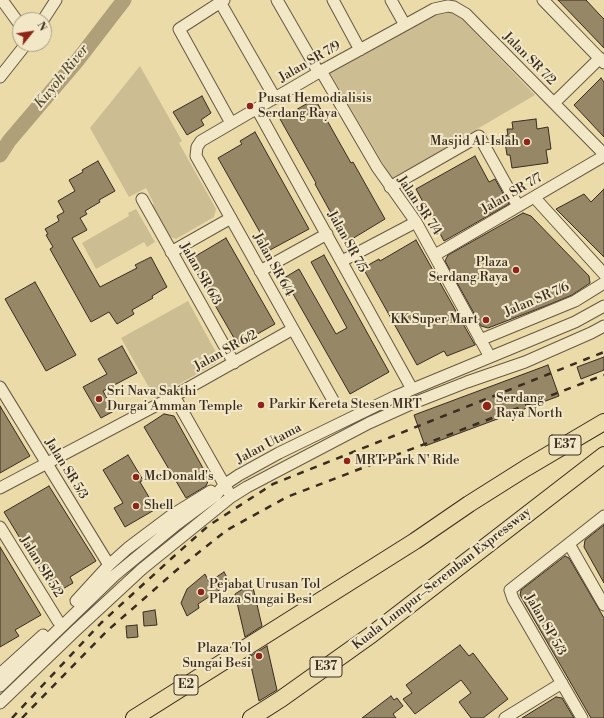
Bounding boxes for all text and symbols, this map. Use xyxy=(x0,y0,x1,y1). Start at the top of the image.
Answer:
north arrow xyxy=(12,12,52,52)
text: N xyxy=(33,19,50,34)
street label: Jalan SR 7/2 xyxy=(499,29,559,89)
street label: Jalan SR 7/9 xyxy=(276,38,344,86)
water label: Kuyoh River xyxy=(31,42,93,112)
place label: Pusat Hemodialisis Serdang Raya xyxy=(258,91,372,122)
marker: Pusat Hemodialisis Serdang Raya xyxy=(245,101,255,111)
place label: Masjid Al-Islah xyxy=(430,134,519,150)
marker: Masjid Al-Islah xyxy=(522,137,532,147)
street label: Jalan SR 7/7 xyxy=(479,170,545,218)
street label: Jalan SR 7/4 xyxy=(393,173,445,239)
street label: Jalan SR 7/5 xyxy=(324,208,370,276)
street label: Jalan SR 6/4 xyxy=(249,231,297,299)
street label: Jalan SR 6/3 xyxy=(176,240,224,308)
place label: Plaza Serdang Raya xyxy=(429,255,508,286)
marker: Plaza Serdang Raya xyxy=(511,265,521,275)
street label: Jalan SR 7/6 xyxy=(502,279,572,321)
place label: KK Super Mart xyxy=(390,312,478,328)
marker: KK Super Mart xyxy=(481,315,491,325)
street label: Jalan SR 6/2 xyxy=(192,327,260,375)
place label: Sri Nava Sakthi Durgai Amman Temple xyxy=(107,384,243,415)
place label: Serdang Raya North xyxy=(496,391,563,422)
marker: Sri Nava Sakthi Durgai Amman Temple xyxy=(94,394,104,404)
place label: Parkir Kereta Stesen MRT xyxy=(269,397,422,413)
marker: Parkir Kereta Stesen MRT xyxy=(256,400,266,410)
marker: Serdang Raya North xyxy=(481,400,493,412)
street label: Jalan Utama xyxy=(234,420,304,468)
road number: E37 xyxy=(549,435,581,455)
street label: Jalan SR 5/3 xyxy=(41,436,91,502)
place label: MRT Park N' Ride xyxy=(355,453,460,469)
marker: MRT Park N' Ride xyxy=(342,456,352,466)
place label: McDonald's xyxy=(144,469,214,485)
marker: McDonald's xyxy=(131,472,141,482)
place label: Shell xyxy=(144,498,173,514)
marker: Shell xyxy=(131,501,141,511)
street label: Kuala Lumpur–Seremban Expressway xyxy=(350,504,534,654)
street label: Jalan SR 5/2 xyxy=(16,534,66,600)
place label: Pejabat Urusan Tol Plaza Sungai Besi xyxy=(209,577,320,608)
marker: Pejabat Urusan Tol Plaza Sungai Besi xyxy=(196,587,206,597)
street label: Jalan SP 5/3 xyxy=(521,591,569,659)
place label: Plaza Tol Sungai Besi xyxy=(182,641,251,672)
marker: Plaza Tol Sungai Besi xyxy=(254,651,264,661)
road number: E37 xyxy=(310,657,342,677)
road number: E2 xyxy=(174,675,198,695)

